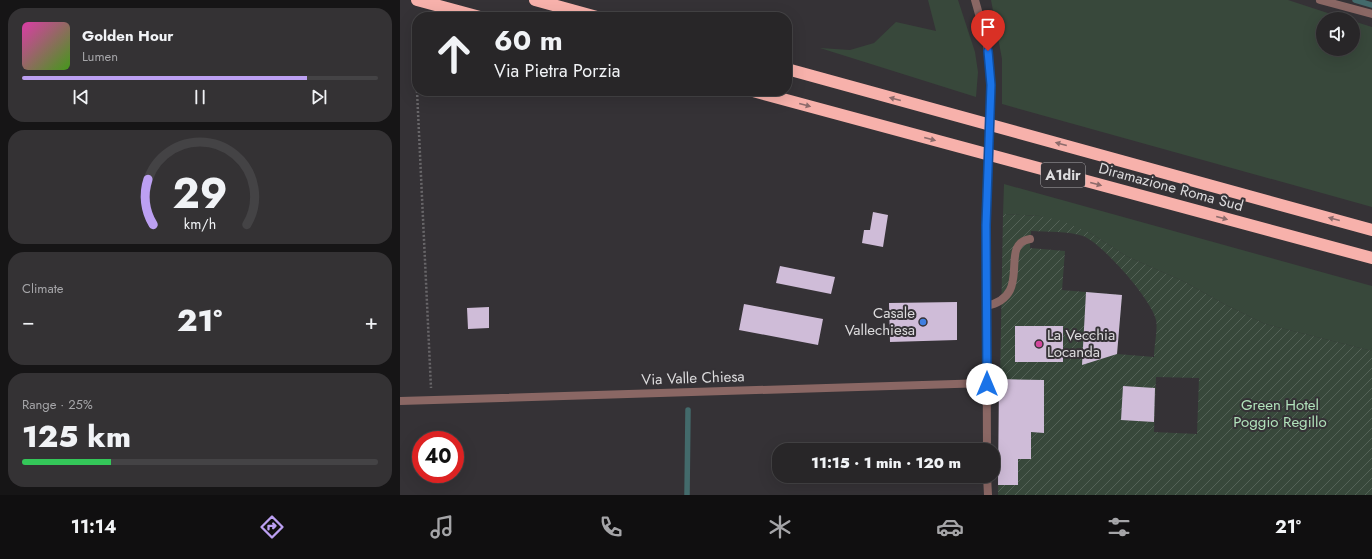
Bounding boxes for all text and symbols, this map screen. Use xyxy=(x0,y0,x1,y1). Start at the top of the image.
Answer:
pin xyxy=(971,10,1005,51)
map controls xyxy=(1316,12,1360,56)
button: sound xyxy=(1316,12,1360,56)
icon: arrive xyxy=(977,16,999,38)
text: 60 m xyxy=(494,20,563,61)
text: Golden Hour xyxy=(82,25,174,47)
icon: ahead xyxy=(428,28,480,80)
text: Lumen xyxy=(82,47,118,66)
text: Via Pietra Porzia xyxy=(494,58,620,84)
icon: previous xyxy=(70,86,92,108)
icon: pause xyxy=(189,86,211,108)
icon: next xyxy=(308,86,330,108)
one-way arrow xyxy=(888,95,901,101)
one-way arrow xyxy=(799,102,811,108)
one-way arrow xyxy=(924,136,936,142)
one-way arrow xyxy=(1054,141,1066,147)
street label: Diramazione Roma Sud xyxy=(1096,157,1246,217)
text: 29 xyxy=(172,162,228,223)
road number: A1dir xyxy=(1041,163,1085,187)
one-way arrow xyxy=(1090,181,1102,187)
text: km/h xyxy=(184,213,216,233)
one-way arrow xyxy=(1215,215,1228,221)
one-way arrow xyxy=(1328,216,1340,222)
text: Climate xyxy=(22,279,63,298)
text: 21° xyxy=(177,299,222,342)
place label: Casale Vallechiesa xyxy=(845,302,915,341)
text: − xyxy=(22,305,35,337)
text: + xyxy=(364,305,378,337)
marker: Casale Vallechiesa xyxy=(918,317,928,327)
place label: La Vecchia Locanda xyxy=(1047,324,1115,363)
marker: La Vecchia Locanda xyxy=(1034,339,1044,349)
position arrow xyxy=(966,363,1008,405)
street label: Via Valle Chiesa xyxy=(641,365,745,391)
park label: Green Hotel Poggio Regillo xyxy=(1233,394,1327,433)
text: Range · 25% xyxy=(22,395,93,414)
text: 125 km xyxy=(22,415,131,458)
speed limit sign: 40 xyxy=(412,431,464,483)
text: 11:15 · 1 min · 120 m xyxy=(811,452,961,474)
icon: directions xyxy=(258,513,286,541)
icon: music xyxy=(428,513,456,541)
icon: phone xyxy=(597,513,625,541)
icon: climate xyxy=(766,513,794,541)
icon: car xyxy=(936,513,964,541)
icon: filters xyxy=(1105,513,1133,541)
text: 11:14 xyxy=(71,514,117,540)
text: 21° xyxy=(1275,514,1301,540)

